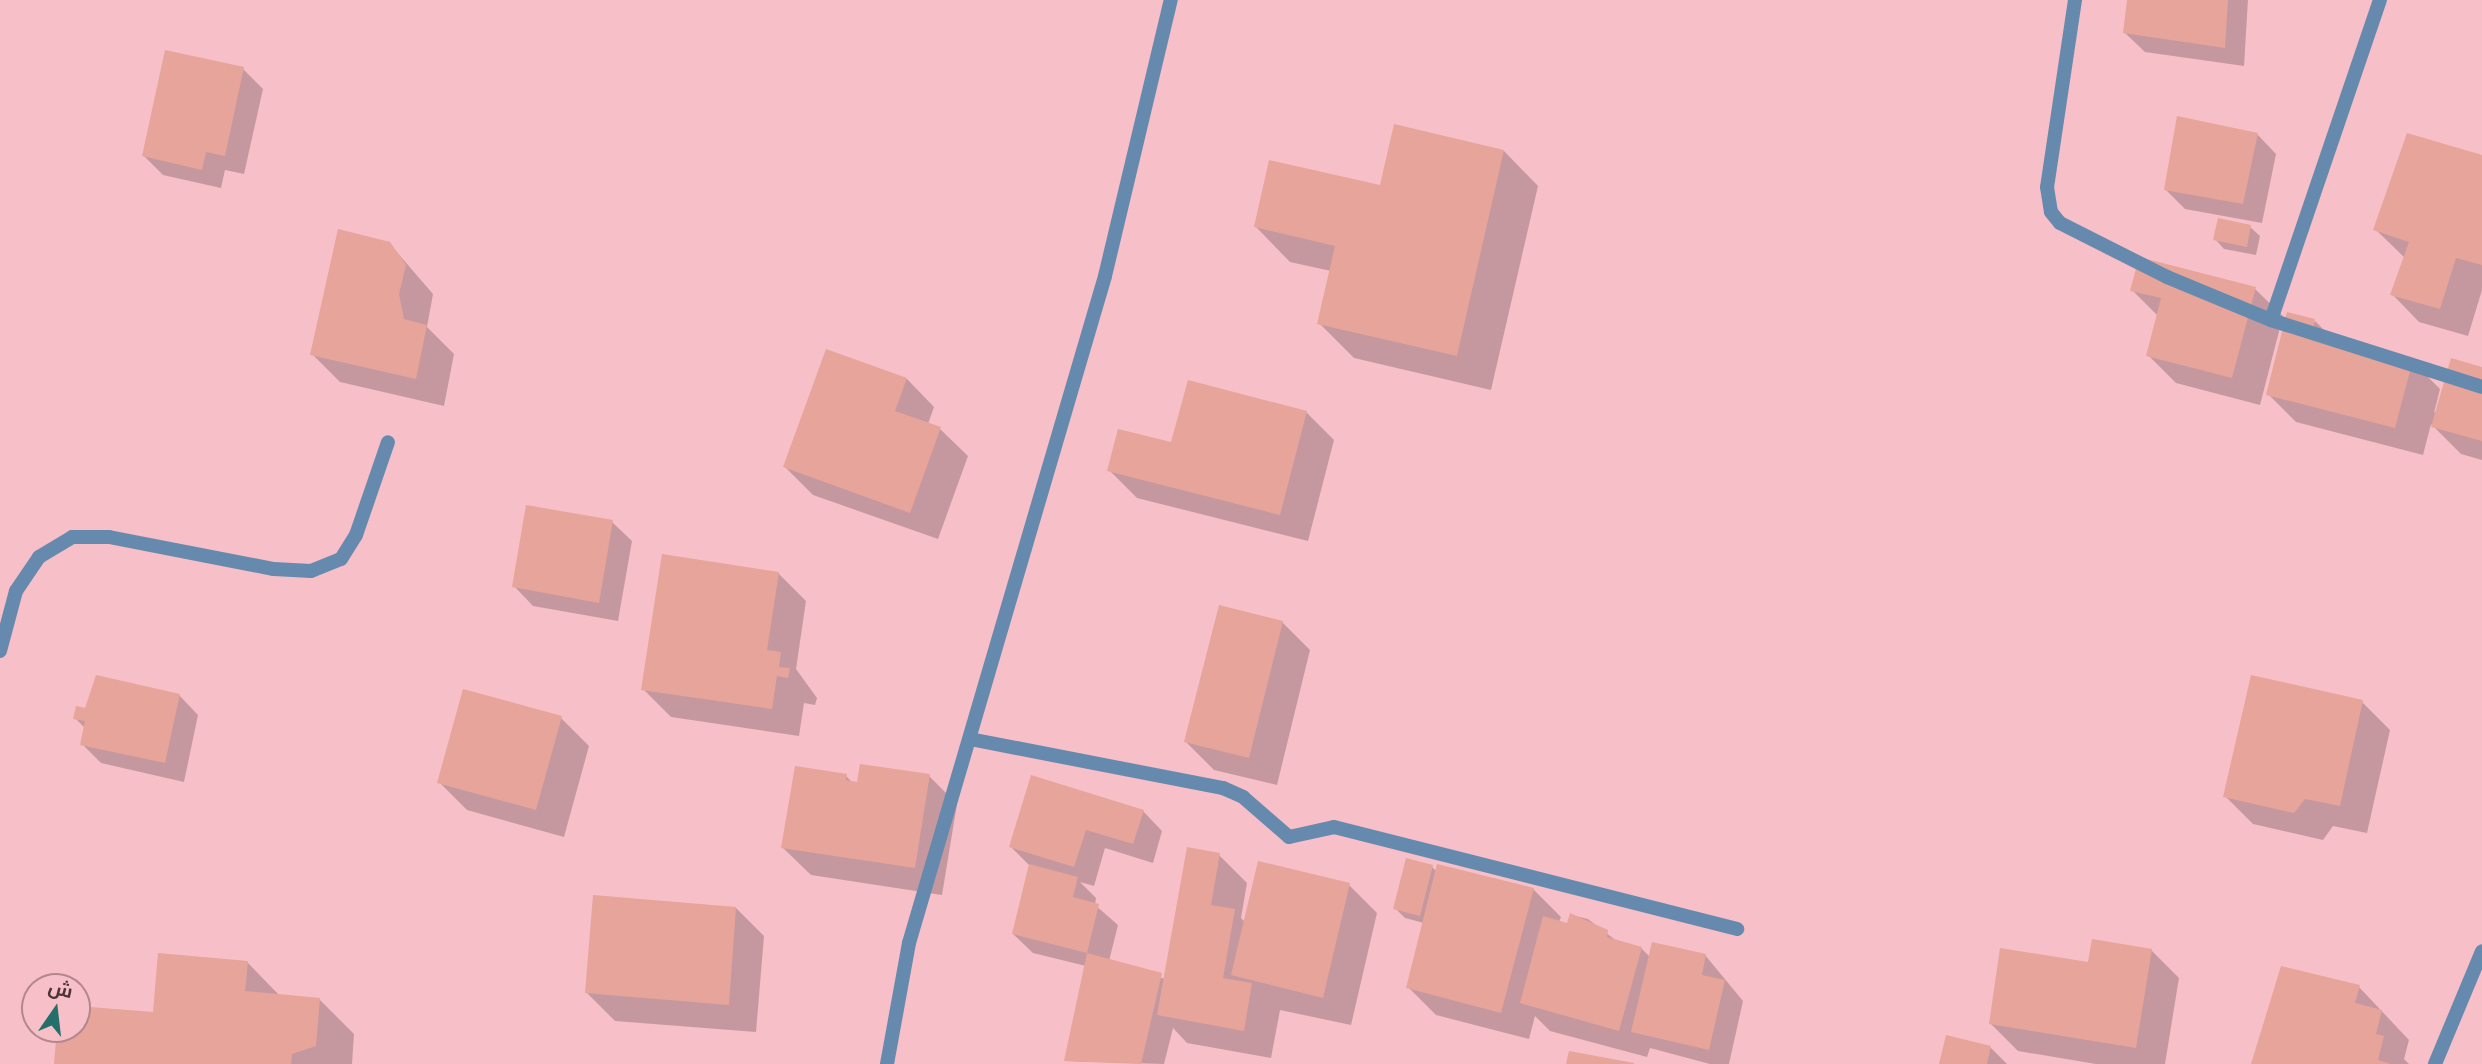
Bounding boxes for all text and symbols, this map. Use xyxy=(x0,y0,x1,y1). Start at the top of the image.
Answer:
north arrow xyxy=(21,973,91,1043)
text: ش xyxy=(46,976,75,1002)

